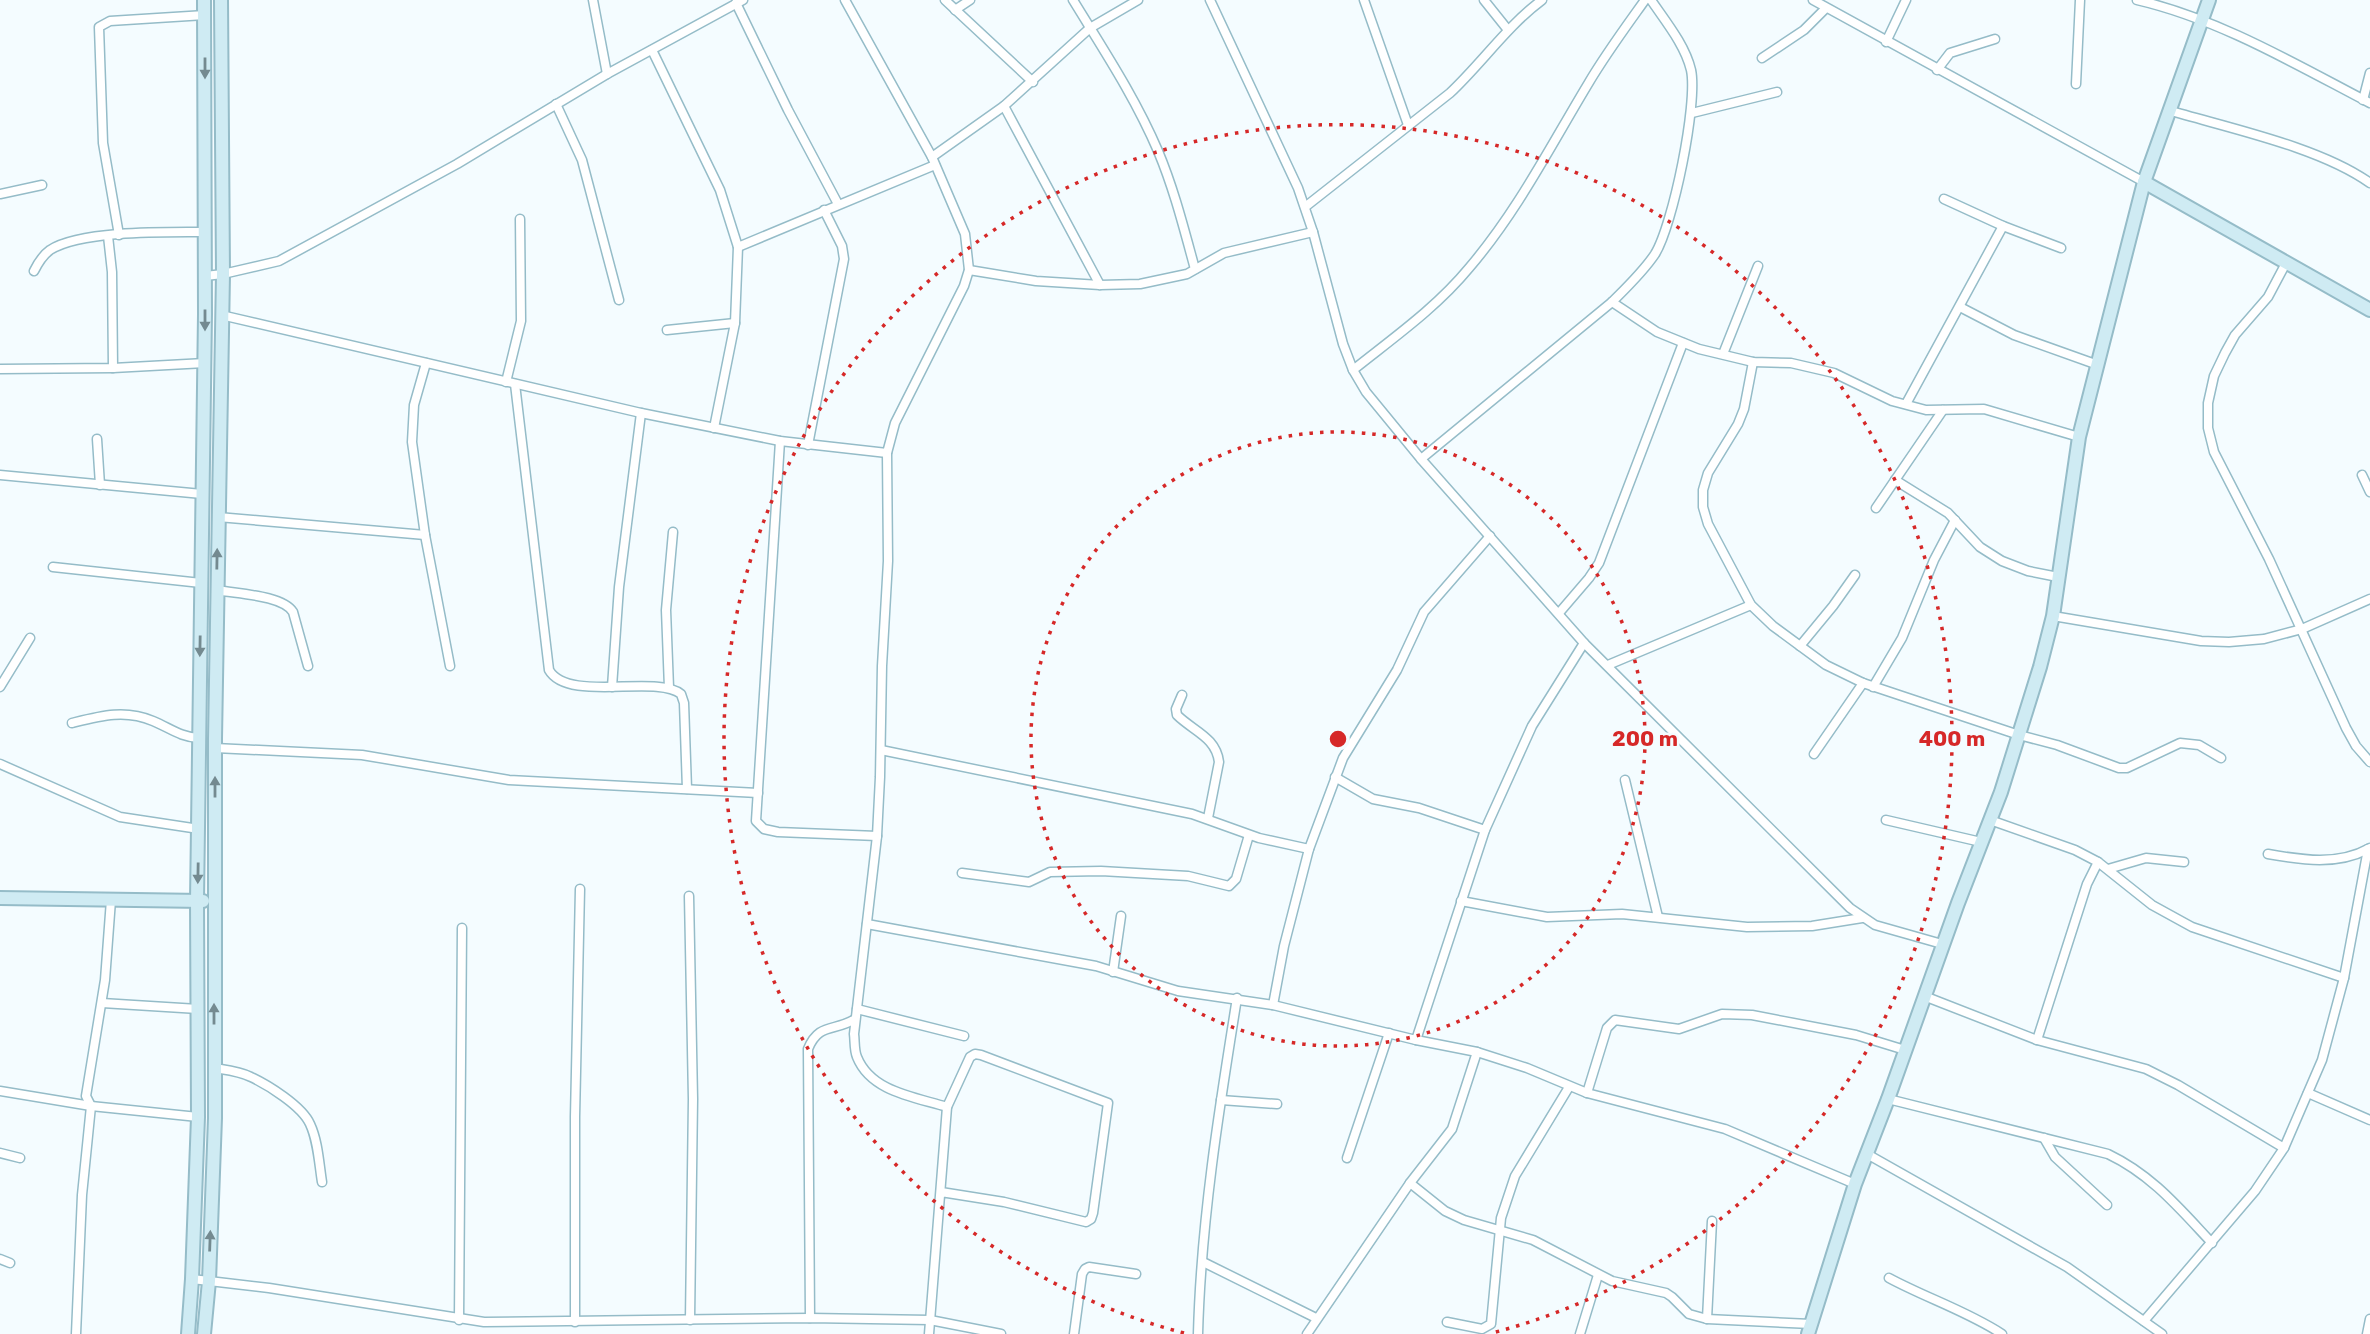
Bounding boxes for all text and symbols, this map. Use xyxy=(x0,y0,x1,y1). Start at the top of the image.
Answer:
one-way arrow xyxy=(199,57,211,79)
one-way arrow xyxy=(199,309,211,331)
one-way arrow xyxy=(212,548,223,570)
one-way arrow xyxy=(194,635,206,657)
text: 200 m xyxy=(1612,726,1678,751)
text: 400 m xyxy=(1919,726,1985,751)
centre of rings xyxy=(1326,727,1350,751)
one-way arrow xyxy=(209,775,221,797)
one-way arrow xyxy=(192,862,204,884)
one-way arrow xyxy=(208,1003,220,1025)
one-way arrow xyxy=(205,1230,216,1252)

